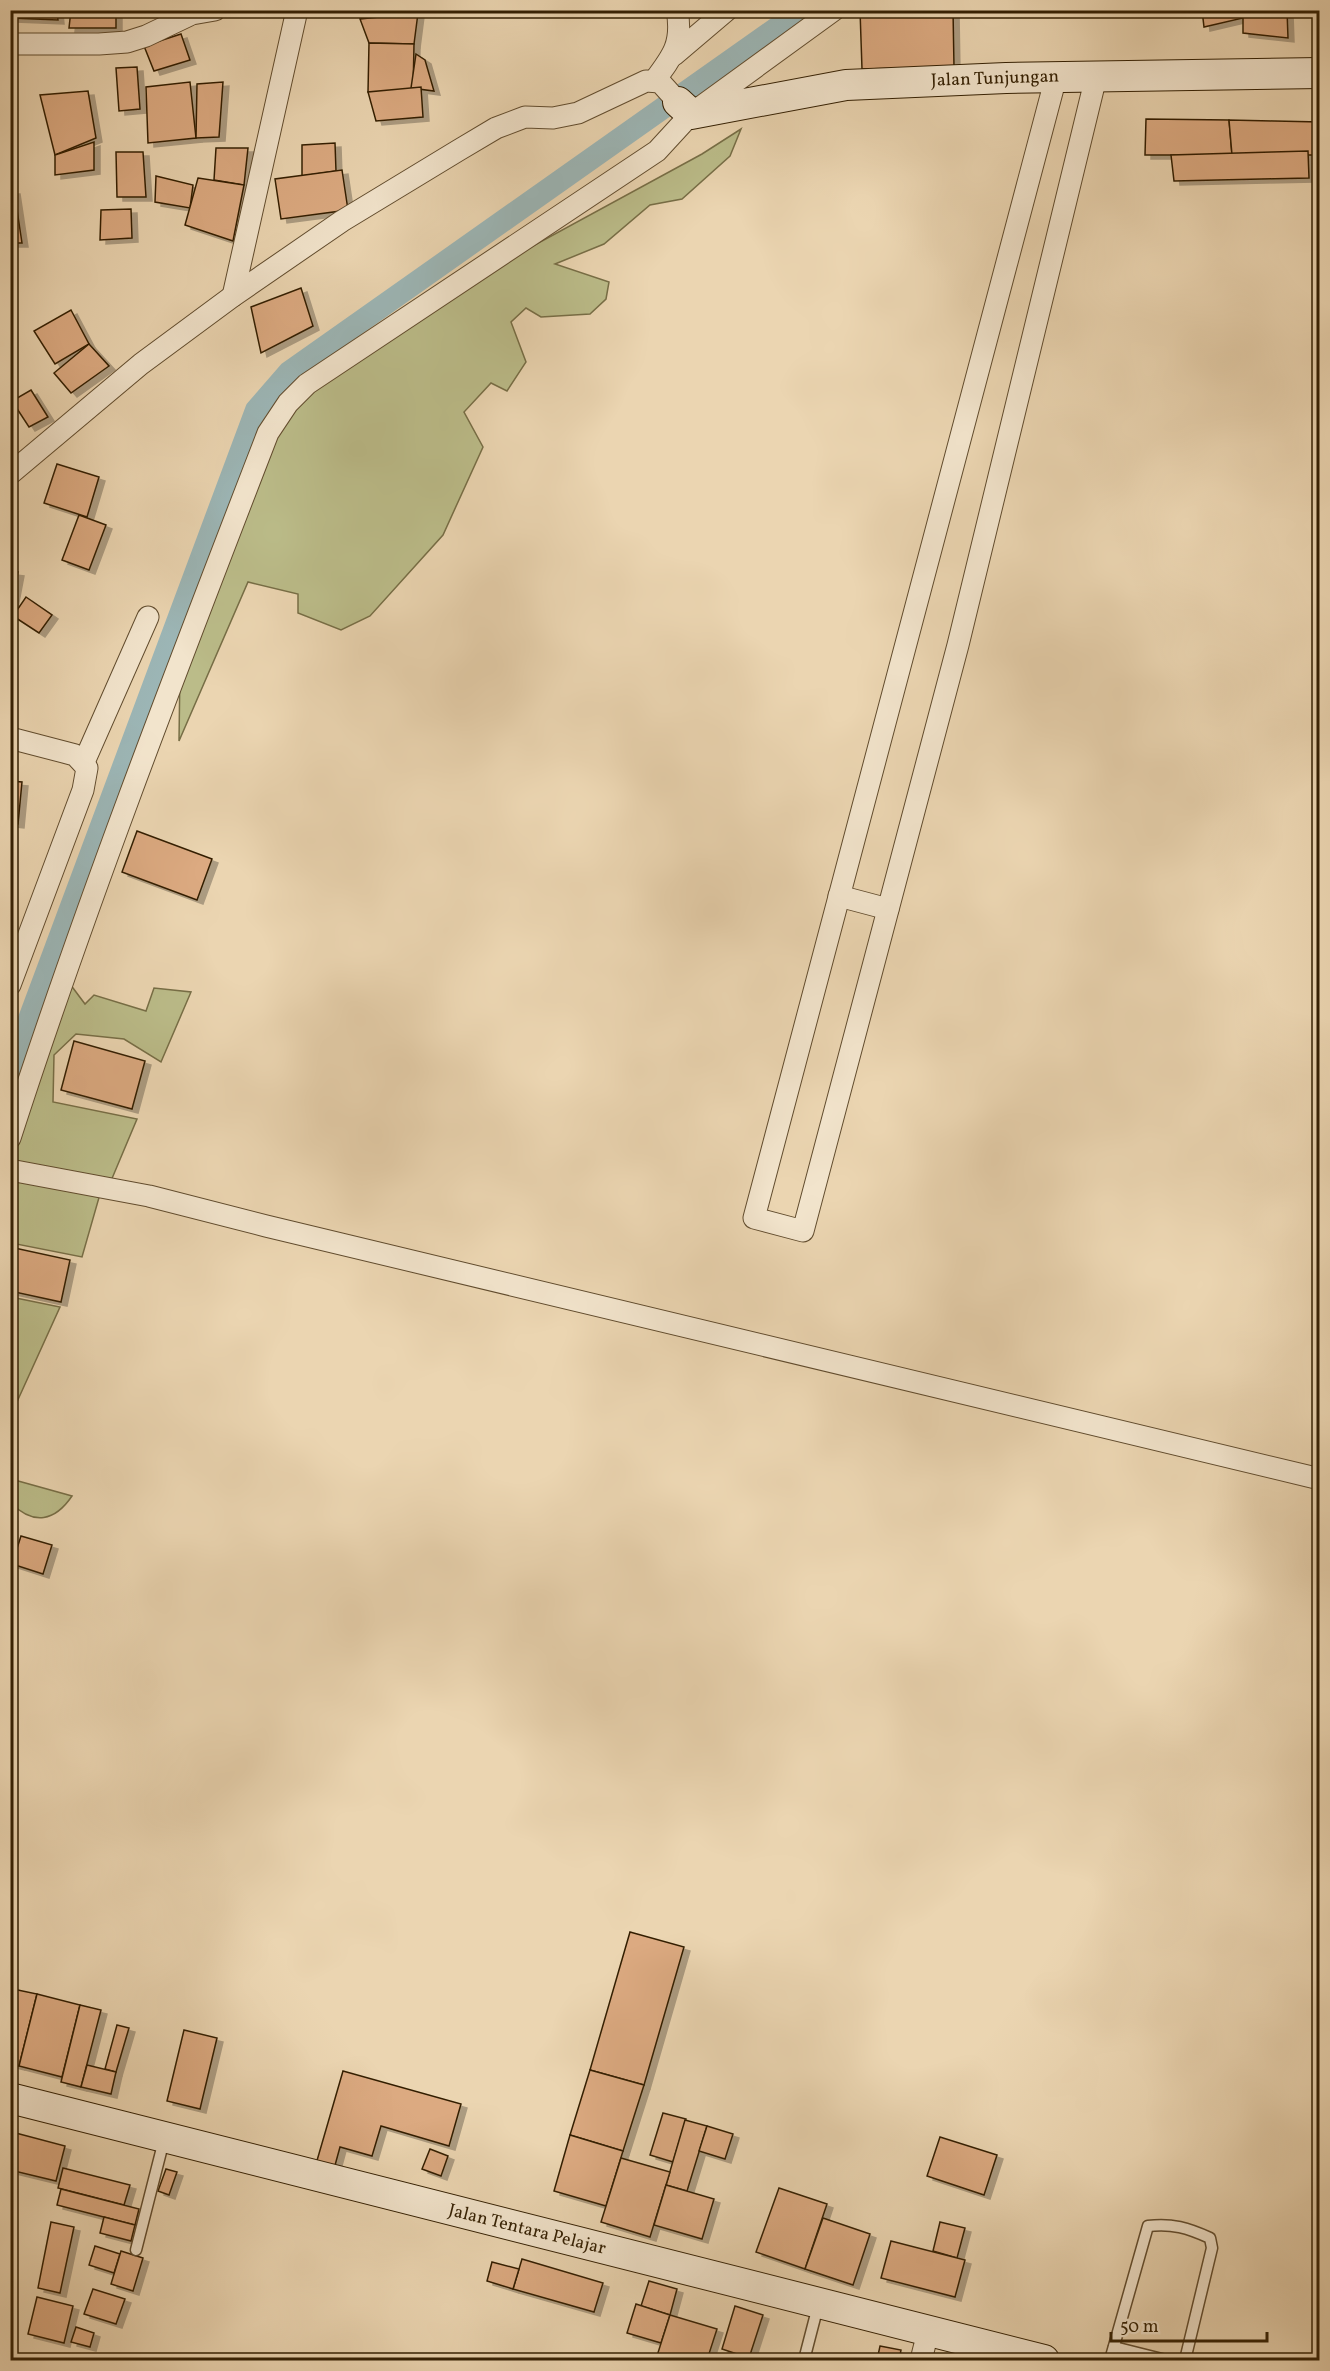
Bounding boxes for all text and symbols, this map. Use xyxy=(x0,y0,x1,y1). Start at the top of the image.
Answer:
street label: Jalan Tunjungan xyxy=(930,64,1060,94)
street label: Jalan Tentara Pelajar xyxy=(446,2198,609,2262)
scale bar xyxy=(1111,2305,1267,2343)
text: 50 m xyxy=(1120,2315,1159,2340)

